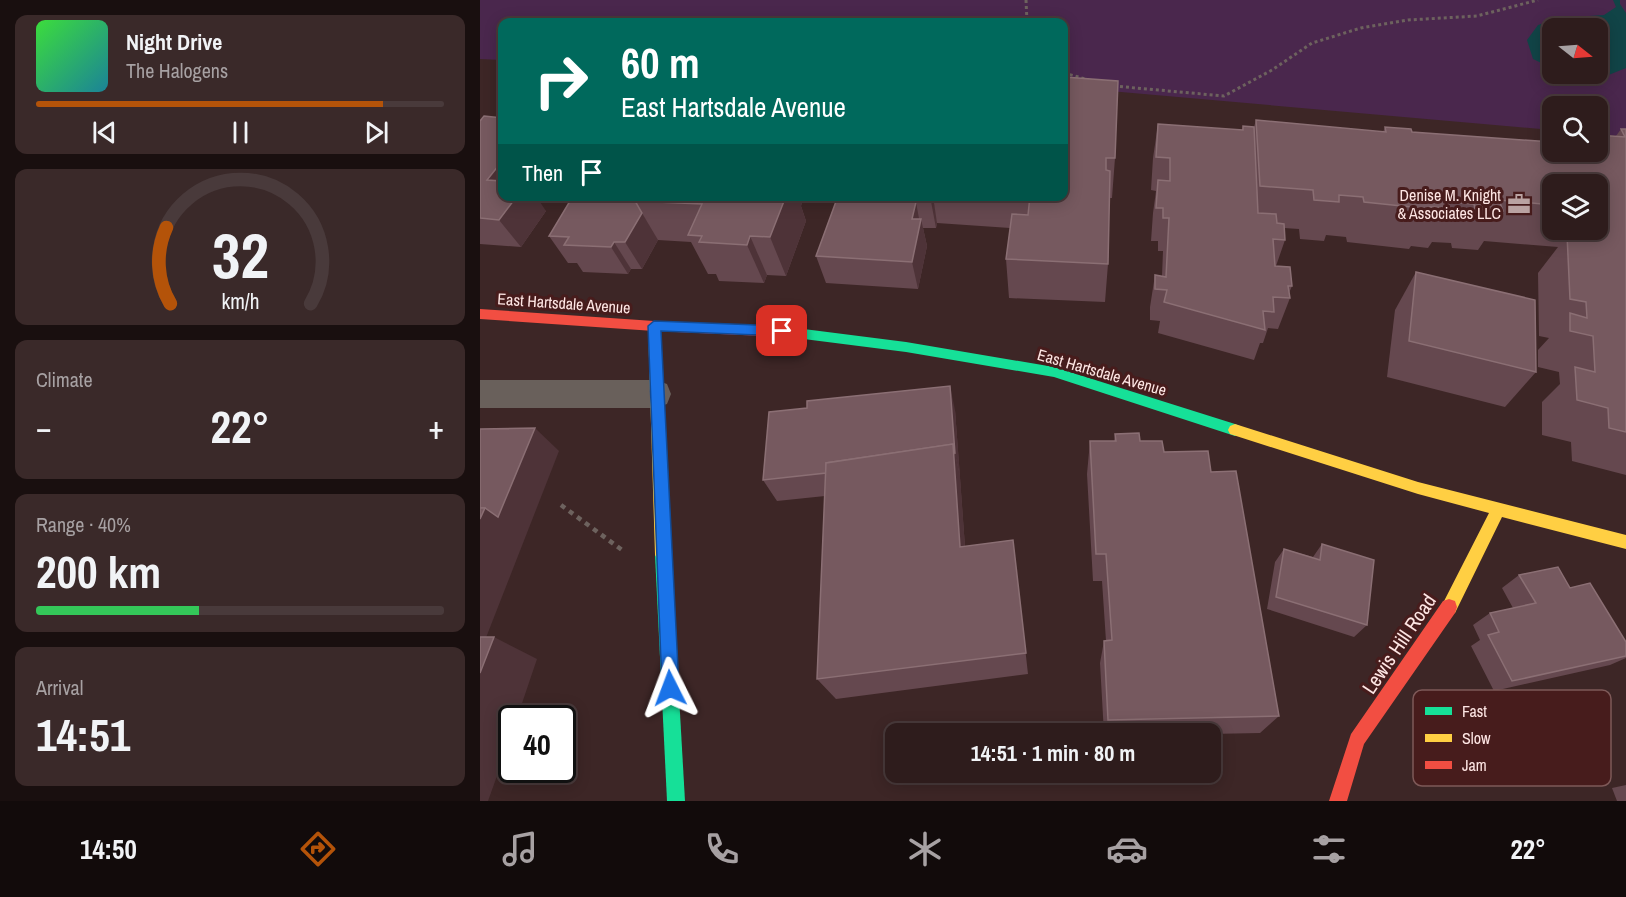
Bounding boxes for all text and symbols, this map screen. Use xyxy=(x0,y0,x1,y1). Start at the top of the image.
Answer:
north arrow xyxy=(1542,18,1608,84)
map controls xyxy=(1542,18,1608,240)
text: Night Drive xyxy=(126,27,222,57)
text: 60 m xyxy=(621,35,700,91)
icon: right xyxy=(522,42,600,120)
text: The Halogens xyxy=(126,57,228,84)
text: East Hartsdale Avenue xyxy=(621,89,846,125)
button: search xyxy=(1542,96,1608,162)
icon: previous xyxy=(88,116,121,149)
icon: pause xyxy=(224,116,257,149)
icon: next xyxy=(360,116,393,149)
icon: arrive xyxy=(575,156,608,189)
text: Then xyxy=(522,158,563,188)
button: layers xyxy=(1542,174,1608,240)
place label: Denise M. Knight & Associates LLC xyxy=(1397,184,1501,224)
office icon: Denise M. Knight & Associates LLC xyxy=(1506,191,1532,217)
text: 32 xyxy=(212,213,268,297)
text: km/h xyxy=(221,287,259,316)
street label: East Hartsdale Avenue xyxy=(497,287,631,319)
pin xyxy=(756,305,807,356)
icon: arrive xyxy=(765,314,798,347)
street label: East Hartsdale Avenue xyxy=(1035,343,1169,401)
text: Climate xyxy=(36,366,93,393)
text: 22° xyxy=(210,396,270,457)
text: − xyxy=(36,405,52,449)
text: + xyxy=(428,405,444,449)
text: Range · 40% xyxy=(36,511,131,538)
text: 200 km xyxy=(36,541,161,602)
street label: Lewis Hill Road xyxy=(1355,589,1442,699)
position arrow xyxy=(638,656,702,720)
text: Arrival xyxy=(36,674,83,701)
legend xyxy=(1413,690,1611,786)
text: Fast xyxy=(1462,700,1487,722)
text: 14:51 xyxy=(36,704,130,765)
speed limit sign: 40 xyxy=(498,705,576,783)
text: Slow xyxy=(1462,727,1491,749)
text: 14:51 · 1 min · 80 m xyxy=(971,738,1135,768)
text: Jam xyxy=(1462,754,1487,776)
icon: directions xyxy=(297,828,339,870)
icon: music xyxy=(499,828,541,870)
icon: phone xyxy=(701,828,743,870)
icon: climate xyxy=(904,828,946,870)
icon: car xyxy=(1106,828,1148,870)
icon: filters xyxy=(1308,828,1350,870)
text: 14:50 xyxy=(80,831,137,867)
text: 22° xyxy=(1510,831,1546,867)

